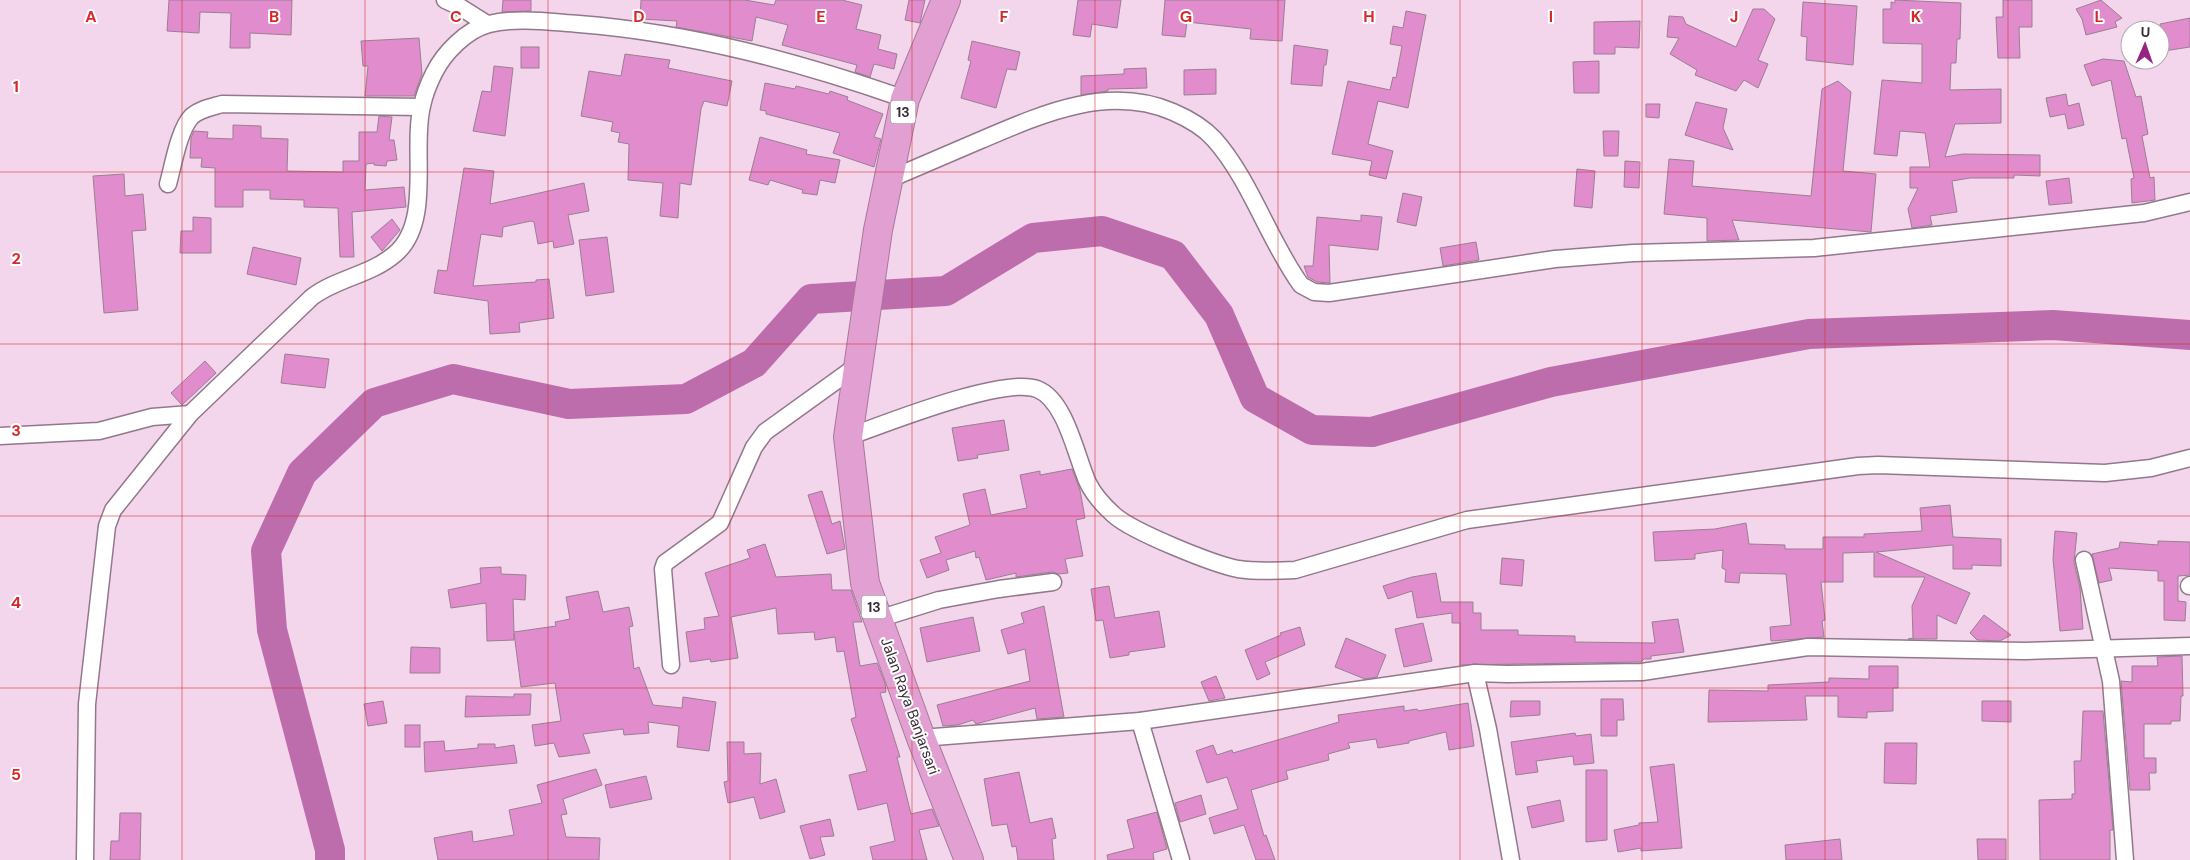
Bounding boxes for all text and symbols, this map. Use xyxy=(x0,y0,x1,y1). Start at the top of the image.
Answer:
text: A xyxy=(85,6,97,27)
text: B xyxy=(269,6,279,27)
text: C xyxy=(450,6,462,27)
text: D xyxy=(633,6,645,27)
text: E xyxy=(816,6,826,27)
text: F xyxy=(1000,6,1009,27)
text: G xyxy=(1180,6,1192,27)
text: H xyxy=(1363,6,1375,27)
text: I xyxy=(1549,6,1553,27)
text: J xyxy=(1730,6,1738,27)
text: K xyxy=(1911,6,1922,27)
text: L xyxy=(2095,6,2104,27)
north arrow xyxy=(2120,20,2170,70)
text: U xyxy=(2140,23,2151,41)
text: 1 xyxy=(13,76,19,97)
road number: 13 xyxy=(890,100,916,124)
text: 2 xyxy=(11,248,21,269)
text: 3 xyxy=(11,420,21,441)
text: 4 xyxy=(11,592,21,613)
road number: 13 xyxy=(862,596,886,618)
street label: Jalan Raya Banjarsari xyxy=(876,635,944,777)
text: 5 xyxy=(11,764,21,785)

